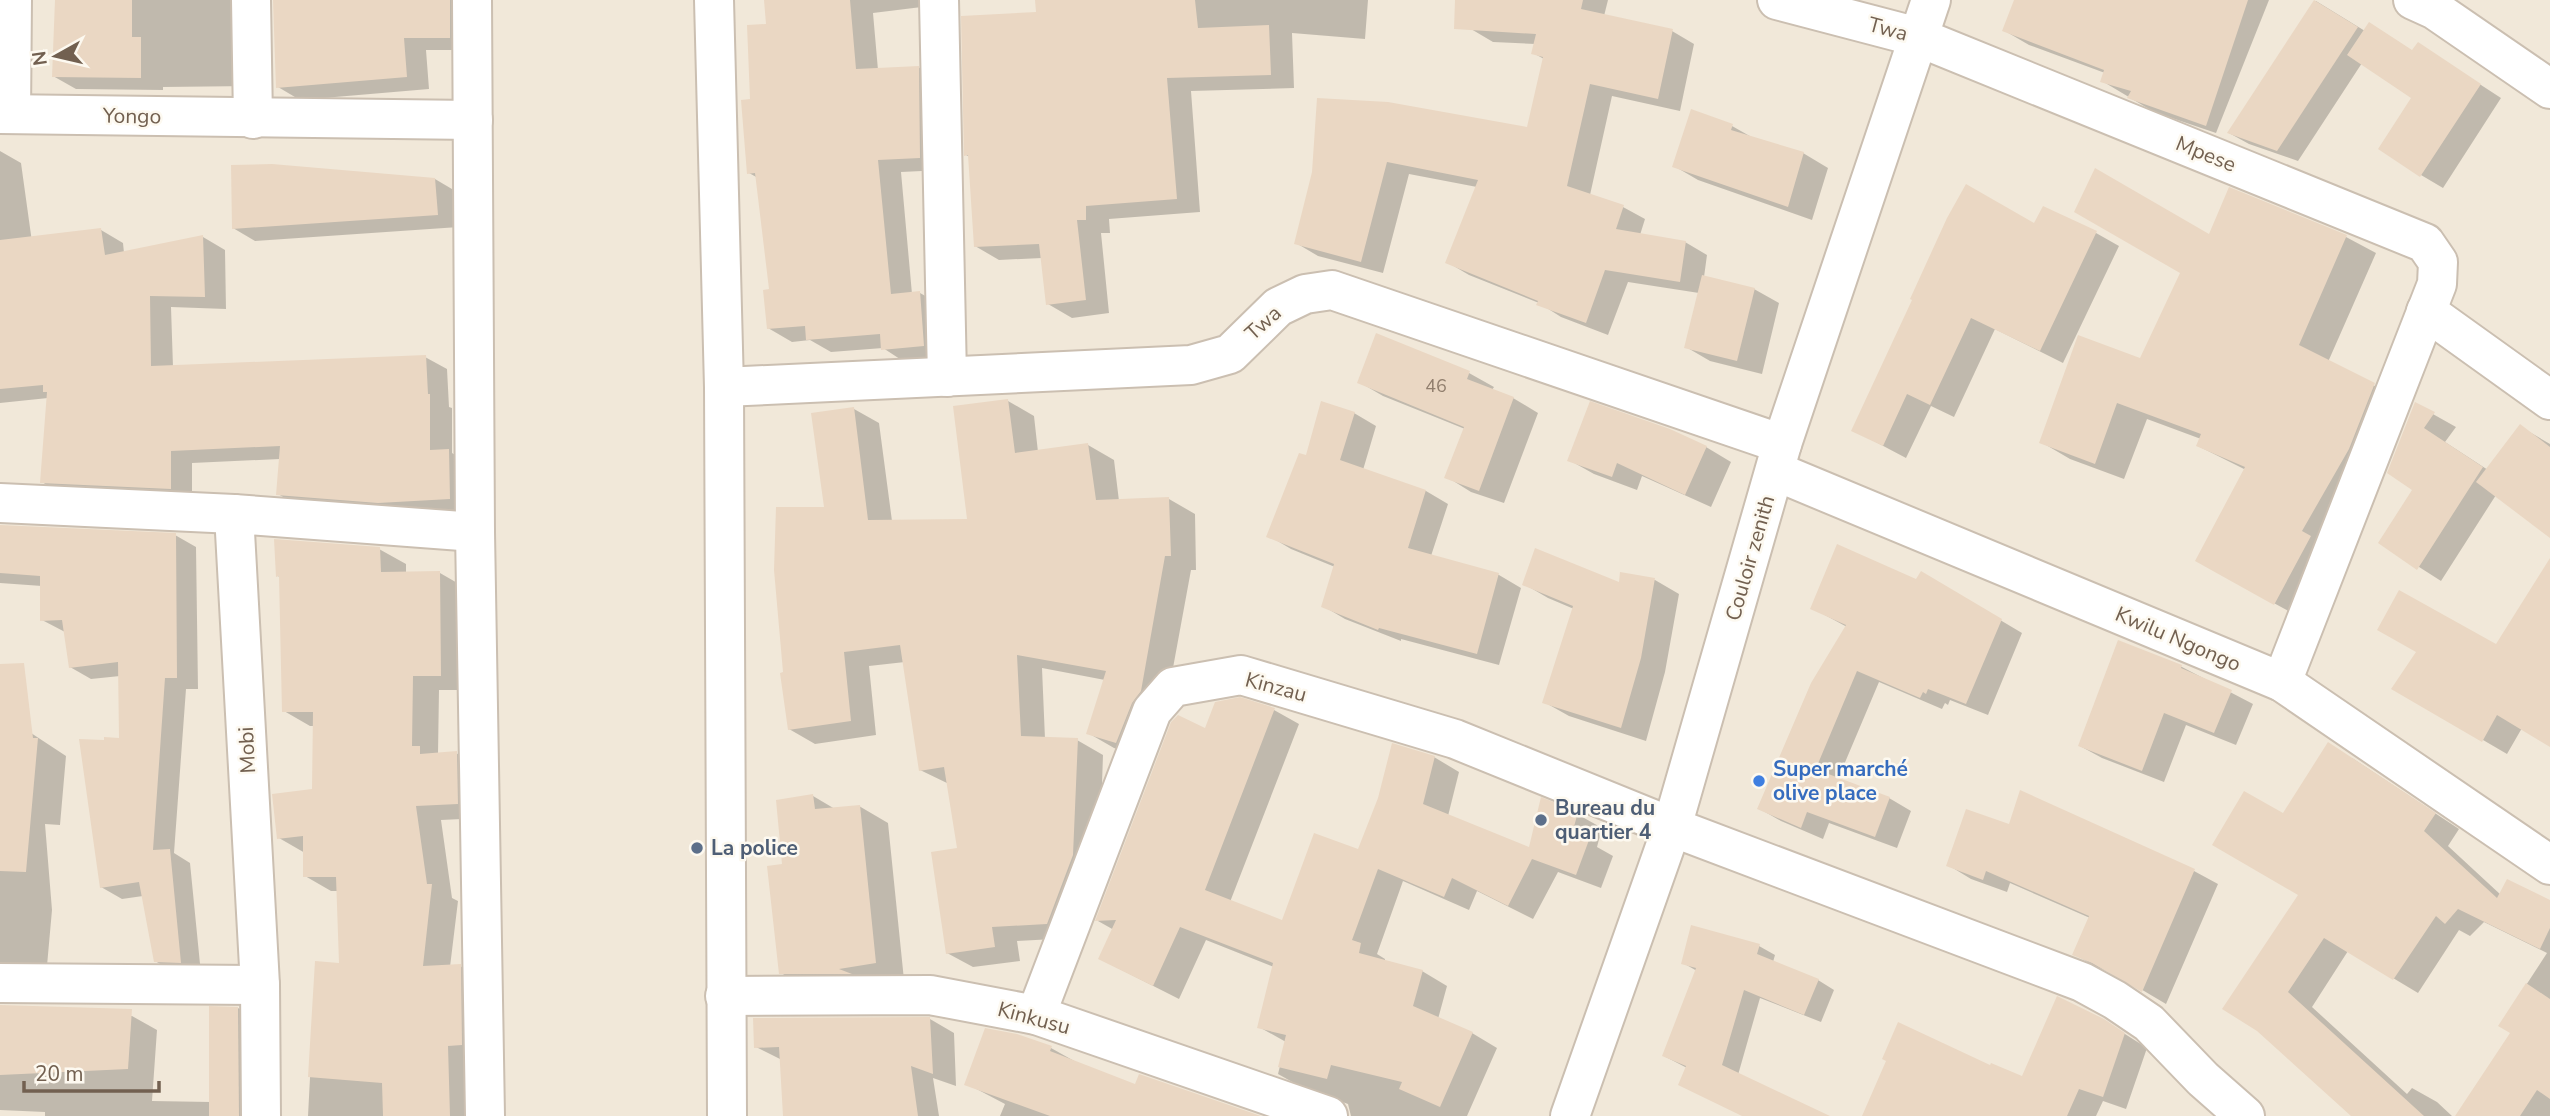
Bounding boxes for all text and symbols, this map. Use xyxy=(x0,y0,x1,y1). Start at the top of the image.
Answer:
street label: Twa xyxy=(1865,10,1911,48)
north arrow xyxy=(21,21,91,91)
text: N xyxy=(26,49,54,67)
street label: Yongo xyxy=(102,101,161,131)
street label: Mpese xyxy=(2172,129,2240,179)
street label: Twa xyxy=(1239,299,1287,347)
house number: 46 xyxy=(1425,374,1447,398)
street label: Couloir zenith xyxy=(1719,492,1781,624)
street label: Kwilu Ngongo xyxy=(2111,600,2245,678)
street label: Kinzau xyxy=(1242,665,1310,709)
street label: Mobi xyxy=(232,726,262,774)
place label: Super marché olive place xyxy=(1773,755,1908,807)
marker: Super marché olive place xyxy=(1751,773,1767,789)
place label: Bureau du quartier 4 xyxy=(1555,794,1655,846)
marker: Bureau du quartier 4 xyxy=(1533,812,1549,828)
place label: La police xyxy=(711,834,798,862)
marker: La police xyxy=(689,840,705,856)
street label: Kinkusu xyxy=(995,995,1073,1041)
scale bar xyxy=(24,1050,159,1094)
text: 20 m xyxy=(35,1060,84,1088)

